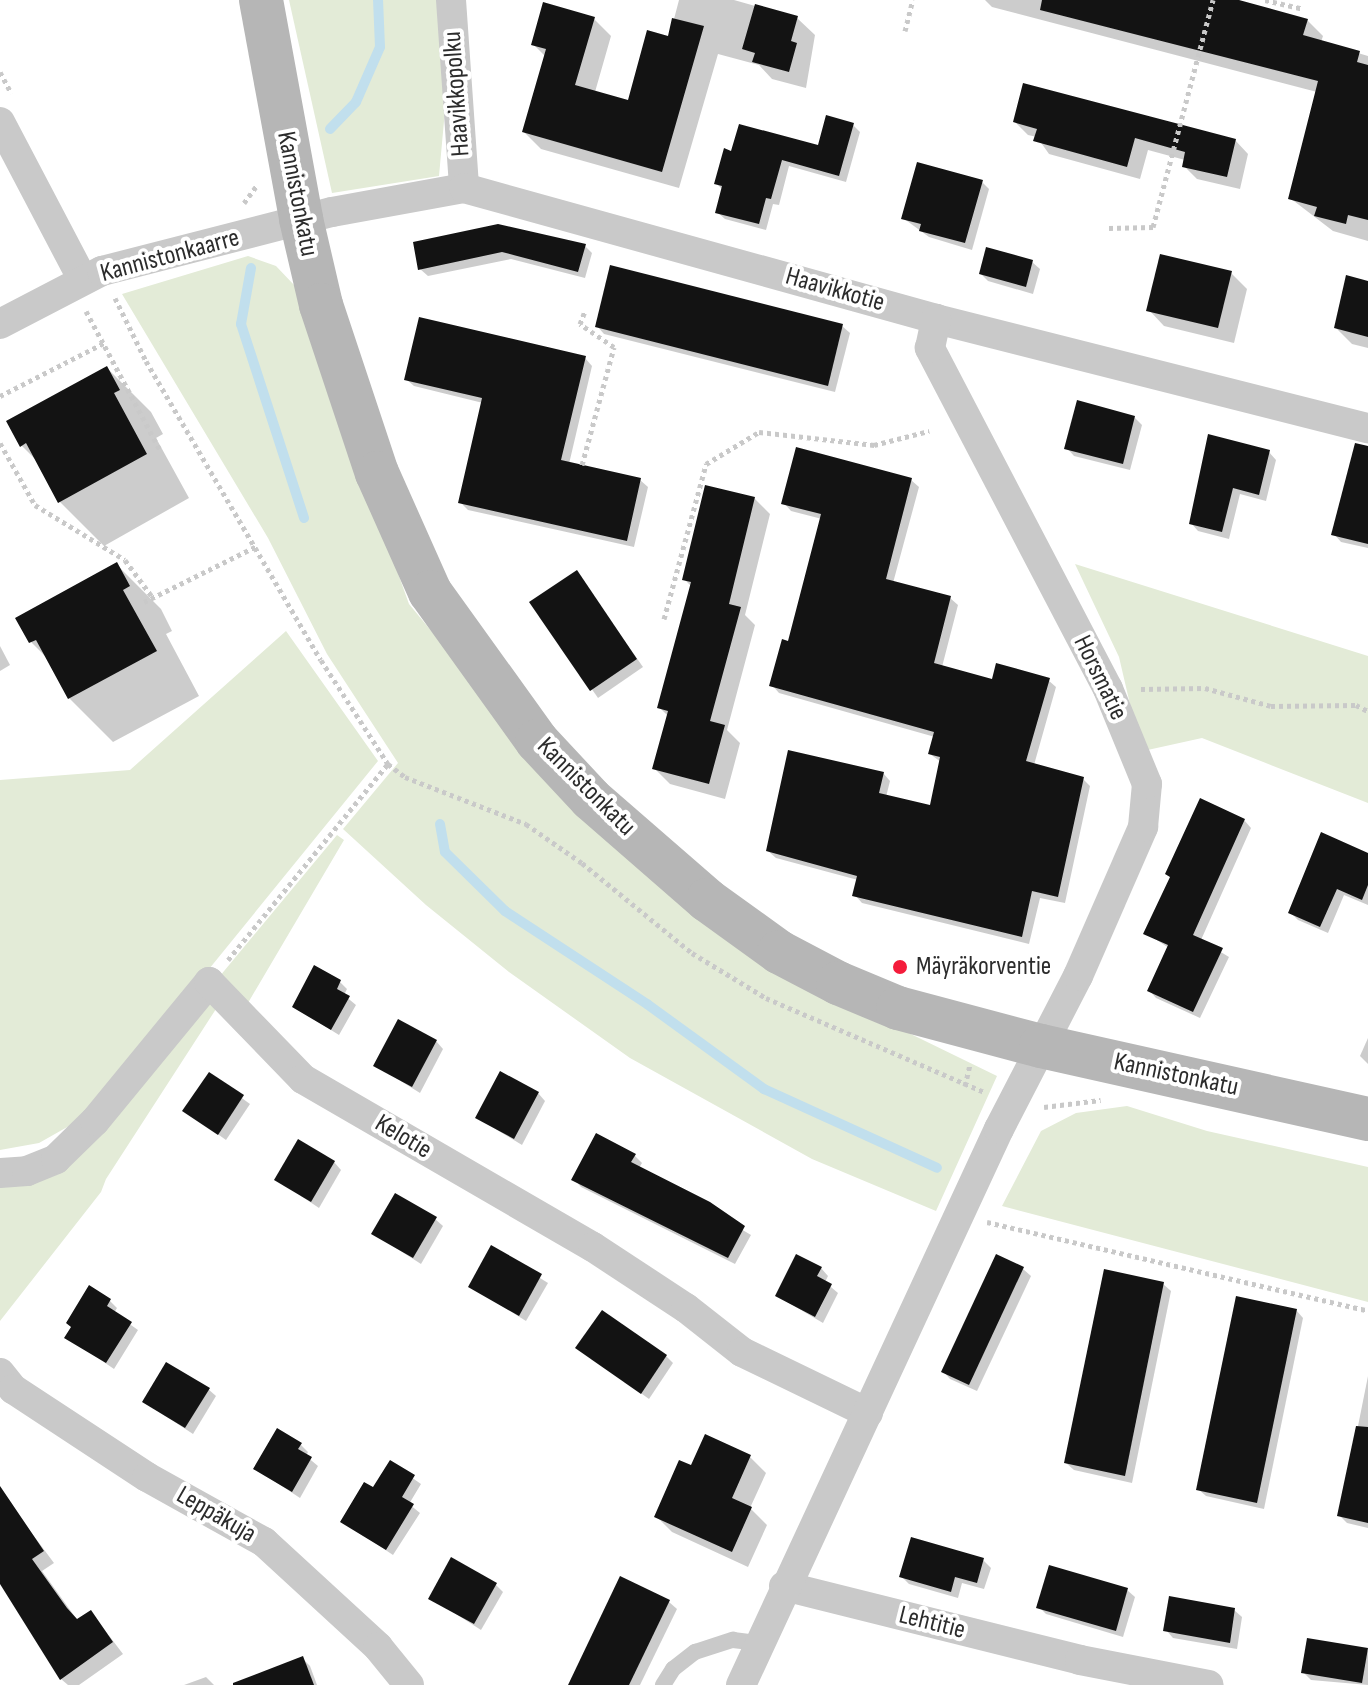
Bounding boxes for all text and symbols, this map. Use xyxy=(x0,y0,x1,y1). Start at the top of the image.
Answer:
street label: Haavikkopolku xyxy=(437,30,477,158)
street label: Kannistonkatu xyxy=(270,129,324,259)
street label: Kannistonkaarre xyxy=(97,222,243,290)
street label: Haavikkotie xyxy=(782,261,888,319)
street label: Horsmatie xyxy=(1066,631,1134,725)
street label: Kannistonkatu xyxy=(530,731,642,843)
place label: Mäyräkorventie xyxy=(916,951,1051,983)
marker: Mäyräkorventie xyxy=(891,958,909,976)
street label: Kannistonkatu xyxy=(1111,1047,1241,1103)
street label: Kelotie xyxy=(369,1108,437,1166)
street label: Leppäkuja xyxy=(171,1480,261,1550)
street label: Lehtitie xyxy=(896,1600,968,1646)

